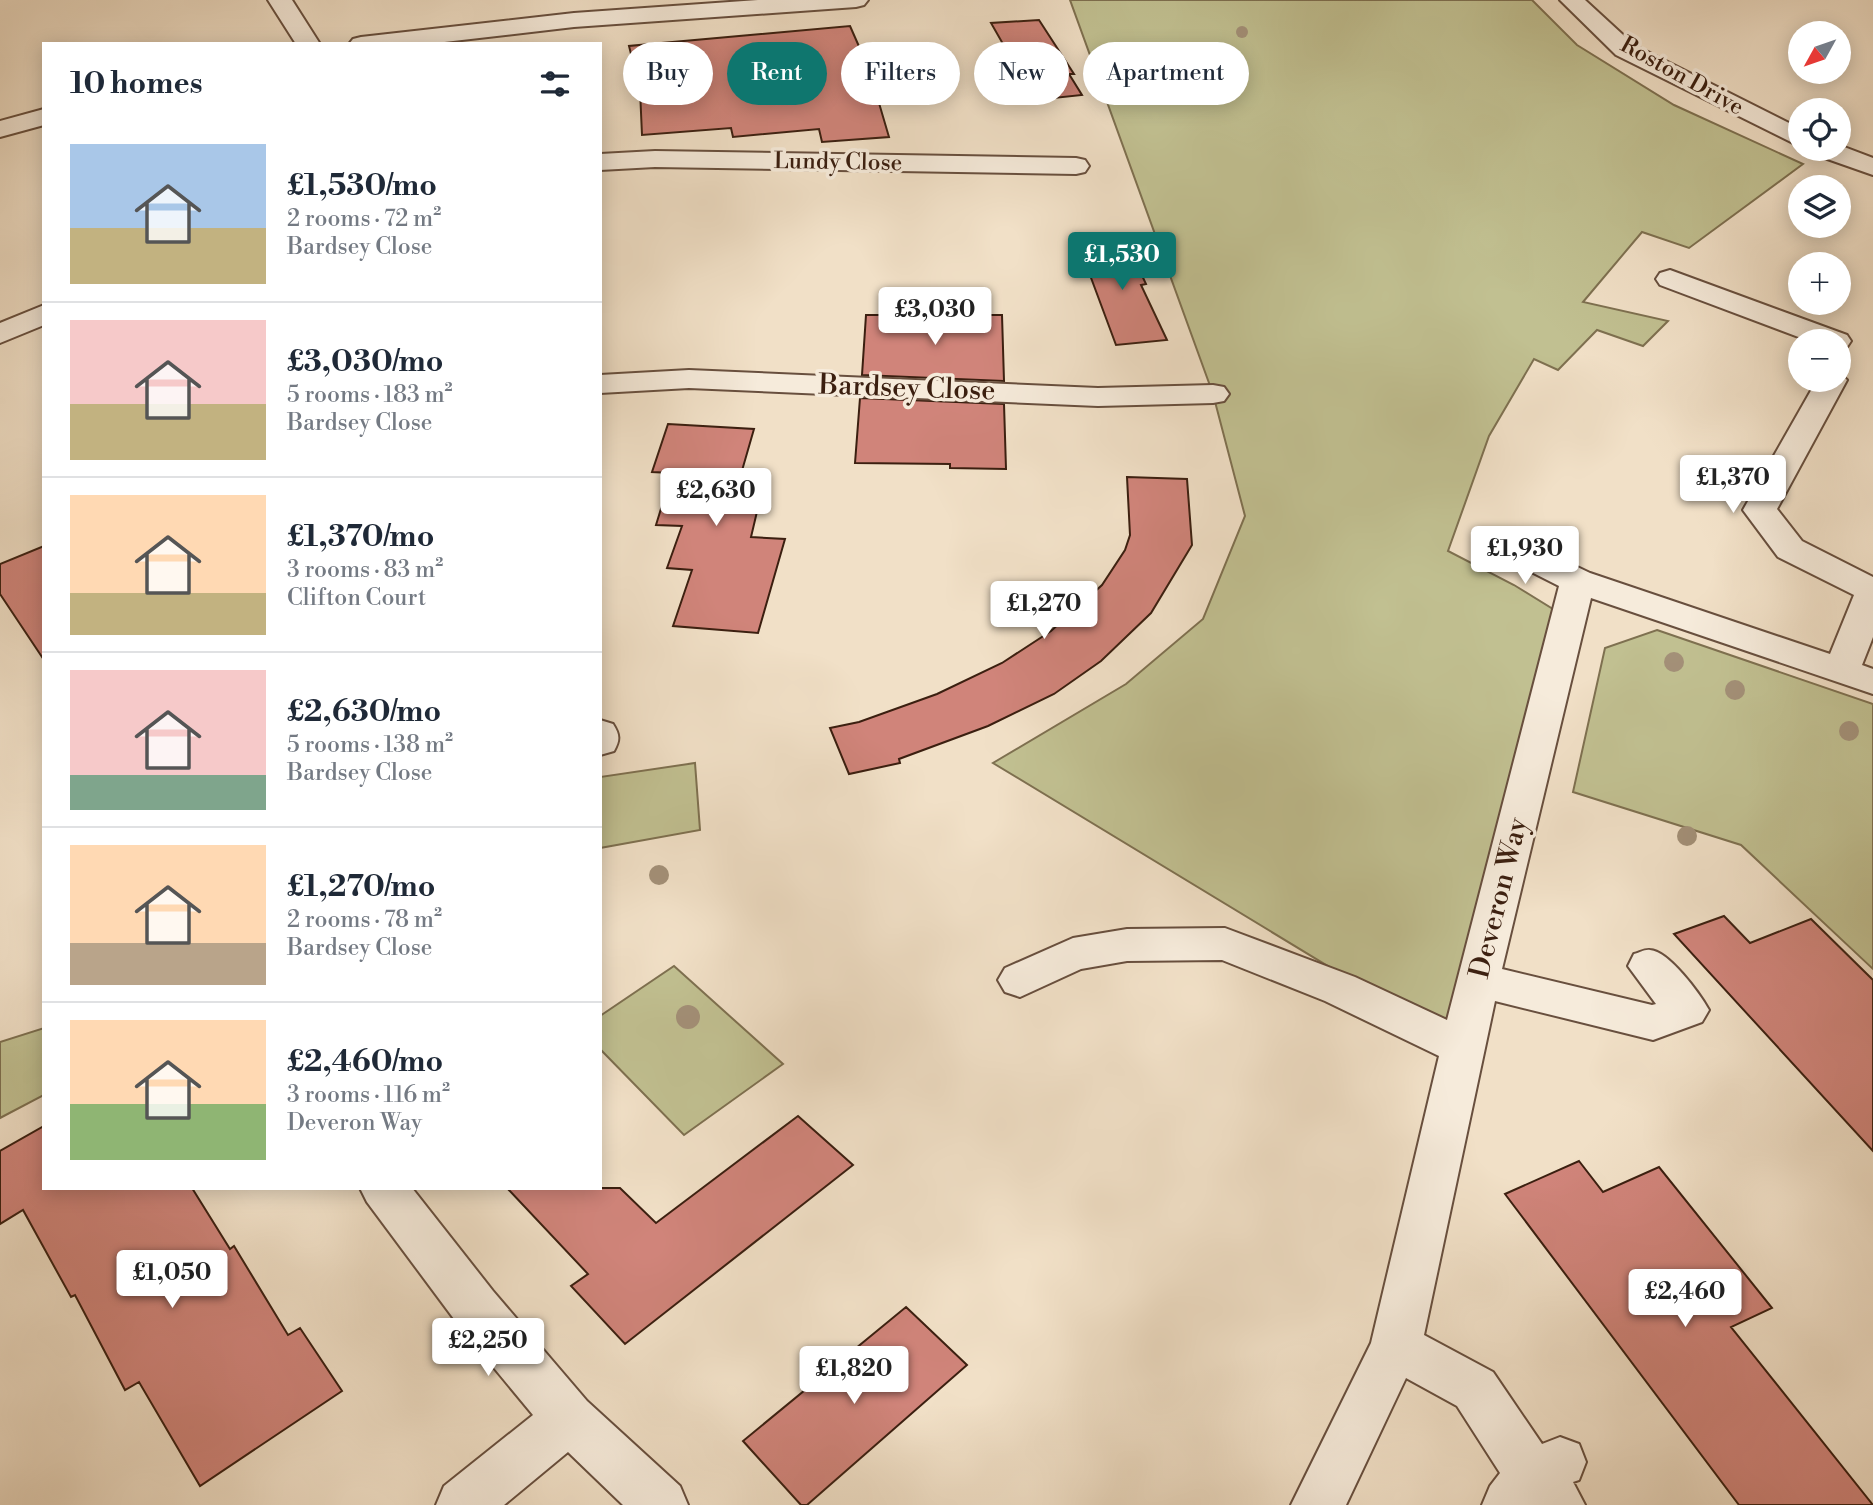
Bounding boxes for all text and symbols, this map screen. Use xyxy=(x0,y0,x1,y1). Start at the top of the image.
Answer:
north arrow xyxy=(1788,21,1852,84)
map controls xyxy=(1788,21,1851,392)
street label: Roston Drive xyxy=(1615,31,1749,121)
chip: Buy xyxy=(623,42,713,105)
chip: Rent xyxy=(727,42,827,105)
chip: Filters xyxy=(841,42,960,105)
chip: New xyxy=(974,42,1069,105)
chip: Apartment xyxy=(1083,42,1249,105)
text: 10 homes xyxy=(70,65,203,103)
icon: filters xyxy=(536,65,574,103)
button: locate xyxy=(1788,98,1851,161)
street label: Lundy Close xyxy=(773,147,903,177)
text: £1,530/mo xyxy=(287,167,437,205)
icon: home xyxy=(126,172,210,256)
button: layers xyxy=(1788,175,1851,238)
text: 2 rooms · 72 m² xyxy=(287,205,441,233)
pin: £1,530 xyxy=(1065,232,1179,292)
text: Bardsey Close xyxy=(287,233,432,261)
text: £1,530 xyxy=(1084,241,1160,269)
button: + xyxy=(1788,252,1851,315)
pin: £3,030 xyxy=(878,288,992,347)
text: £3,030 xyxy=(894,296,976,324)
button: − xyxy=(1788,329,1851,392)
text: £3,030/mo xyxy=(287,343,443,381)
icon: home xyxy=(126,348,210,432)
street label: Bardsey Close xyxy=(817,367,996,409)
text: 5 rooms · 183 m² xyxy=(287,381,453,409)
text: Bardsey Close xyxy=(287,409,432,437)
pin: £1,370 xyxy=(1676,456,1790,515)
text: £1,370 xyxy=(1696,464,1770,492)
pin: £2,630 xyxy=(659,468,773,528)
text: £2,630 xyxy=(676,477,756,505)
text: £1,370/mo xyxy=(287,518,434,556)
icon: home xyxy=(126,523,210,607)
pin: £1,930 xyxy=(1468,526,1582,586)
text: £1,930 xyxy=(1487,535,1563,563)
text: 3 rooms · 83 m² xyxy=(287,556,443,584)
pin: £1,270 xyxy=(987,582,1101,641)
text: Clifton Court xyxy=(287,584,426,612)
text: £1,270 xyxy=(1006,590,1082,618)
text: £2,630/mo xyxy=(287,693,441,731)
icon: home xyxy=(126,698,210,782)
text: 5 rooms · 138 m² xyxy=(287,731,453,759)
text: Bardsey Close xyxy=(287,759,432,787)
street label: Deveron Way xyxy=(1462,814,1536,982)
text: £1,270/mo xyxy=(287,868,436,906)
icon: home xyxy=(126,873,210,957)
text: 2 rooms · 78 m² xyxy=(287,906,442,934)
text: Bardsey Close xyxy=(287,934,432,962)
text: £2,460/mo xyxy=(287,1043,443,1081)
icon: home xyxy=(126,1048,210,1132)
text: 3 rooms · 116 m² xyxy=(287,1081,450,1109)
text: Deveron Way xyxy=(287,1109,422,1137)
pin: £1,050 xyxy=(115,1250,229,1310)
text: £1,050 xyxy=(133,1259,211,1287)
pin: £2,460 xyxy=(1628,1270,1742,1329)
text: £2,460 xyxy=(1645,1278,1725,1306)
pin: £2,250 xyxy=(431,1318,545,1378)
text: £2,250 xyxy=(448,1327,528,1355)
pin: £1,820 xyxy=(797,1346,911,1406)
text: £1,820 xyxy=(815,1355,893,1383)

